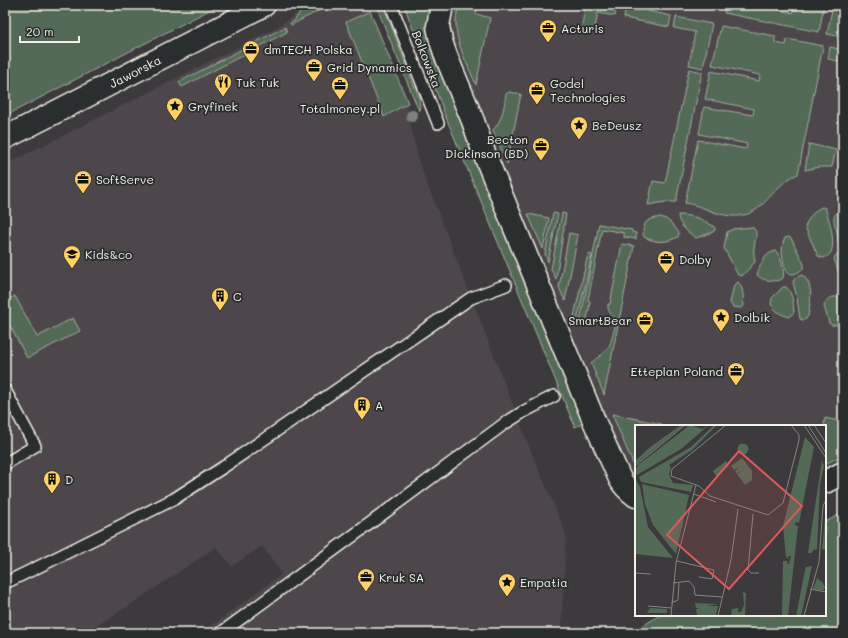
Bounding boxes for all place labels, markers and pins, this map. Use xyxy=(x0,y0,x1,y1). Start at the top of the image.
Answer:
office icon: Acturis xyxy=(538,18,558,43)
place label: Acturis xyxy=(561,20,604,36)
office icon: dmTECH Polska xyxy=(241,39,261,64)
place label: dmTECH Polska xyxy=(264,41,353,57)
office icon: Grid Dynamics xyxy=(304,57,324,82)
place label: Grid Dynamics xyxy=(327,59,412,75)
restaurant icon: Tuk Tuk xyxy=(213,72,233,97)
place label: Tuk Tuk xyxy=(236,74,279,90)
office icon: Totalmoney.pl xyxy=(330,75,350,100)
place label: Godel Technologies xyxy=(550,75,626,105)
office icon: Godel Technologies xyxy=(527,80,547,105)
place icon: Gryfinek xyxy=(165,96,185,121)
place label: Gryfinek xyxy=(188,98,238,114)
place label: Totalmoney.pl xyxy=(300,100,380,116)
place icon: BeDeusz xyxy=(569,115,589,140)
place label: BeDeusz xyxy=(592,117,642,133)
place label: Becton Dickinson (BD) xyxy=(445,131,528,161)
office icon: Becton Dickinson (BD) xyxy=(531,136,551,161)
office icon: SoftServe xyxy=(73,169,93,194)
place label: SoftServe xyxy=(96,171,154,187)
school or university icon: Kids&co xyxy=(62,244,82,269)
place label: Kids&co xyxy=(85,246,132,262)
office icon: Dolby xyxy=(656,249,676,274)
place label: Dolby xyxy=(679,251,711,267)
building icon: C xyxy=(210,286,230,311)
place label: C xyxy=(233,288,242,304)
place icon: Dolbik xyxy=(711,307,731,332)
place label: Dolbik xyxy=(734,309,770,325)
office icon: SmartBear xyxy=(635,310,655,335)
place label: SmartBear xyxy=(569,312,632,328)
office icon: Etteplan Poland xyxy=(726,361,746,386)
place label: Etteplan Poland xyxy=(631,363,723,379)
building icon: A xyxy=(352,395,372,420)
place label: A xyxy=(375,397,383,413)
building icon: D xyxy=(42,469,62,494)
place label: D xyxy=(65,471,73,487)
office icon: Kruk SA xyxy=(356,567,376,592)
place label: Kruk SA xyxy=(379,569,424,585)
place icon: Empatia xyxy=(497,572,517,597)
place label: Empatia xyxy=(520,574,568,590)

